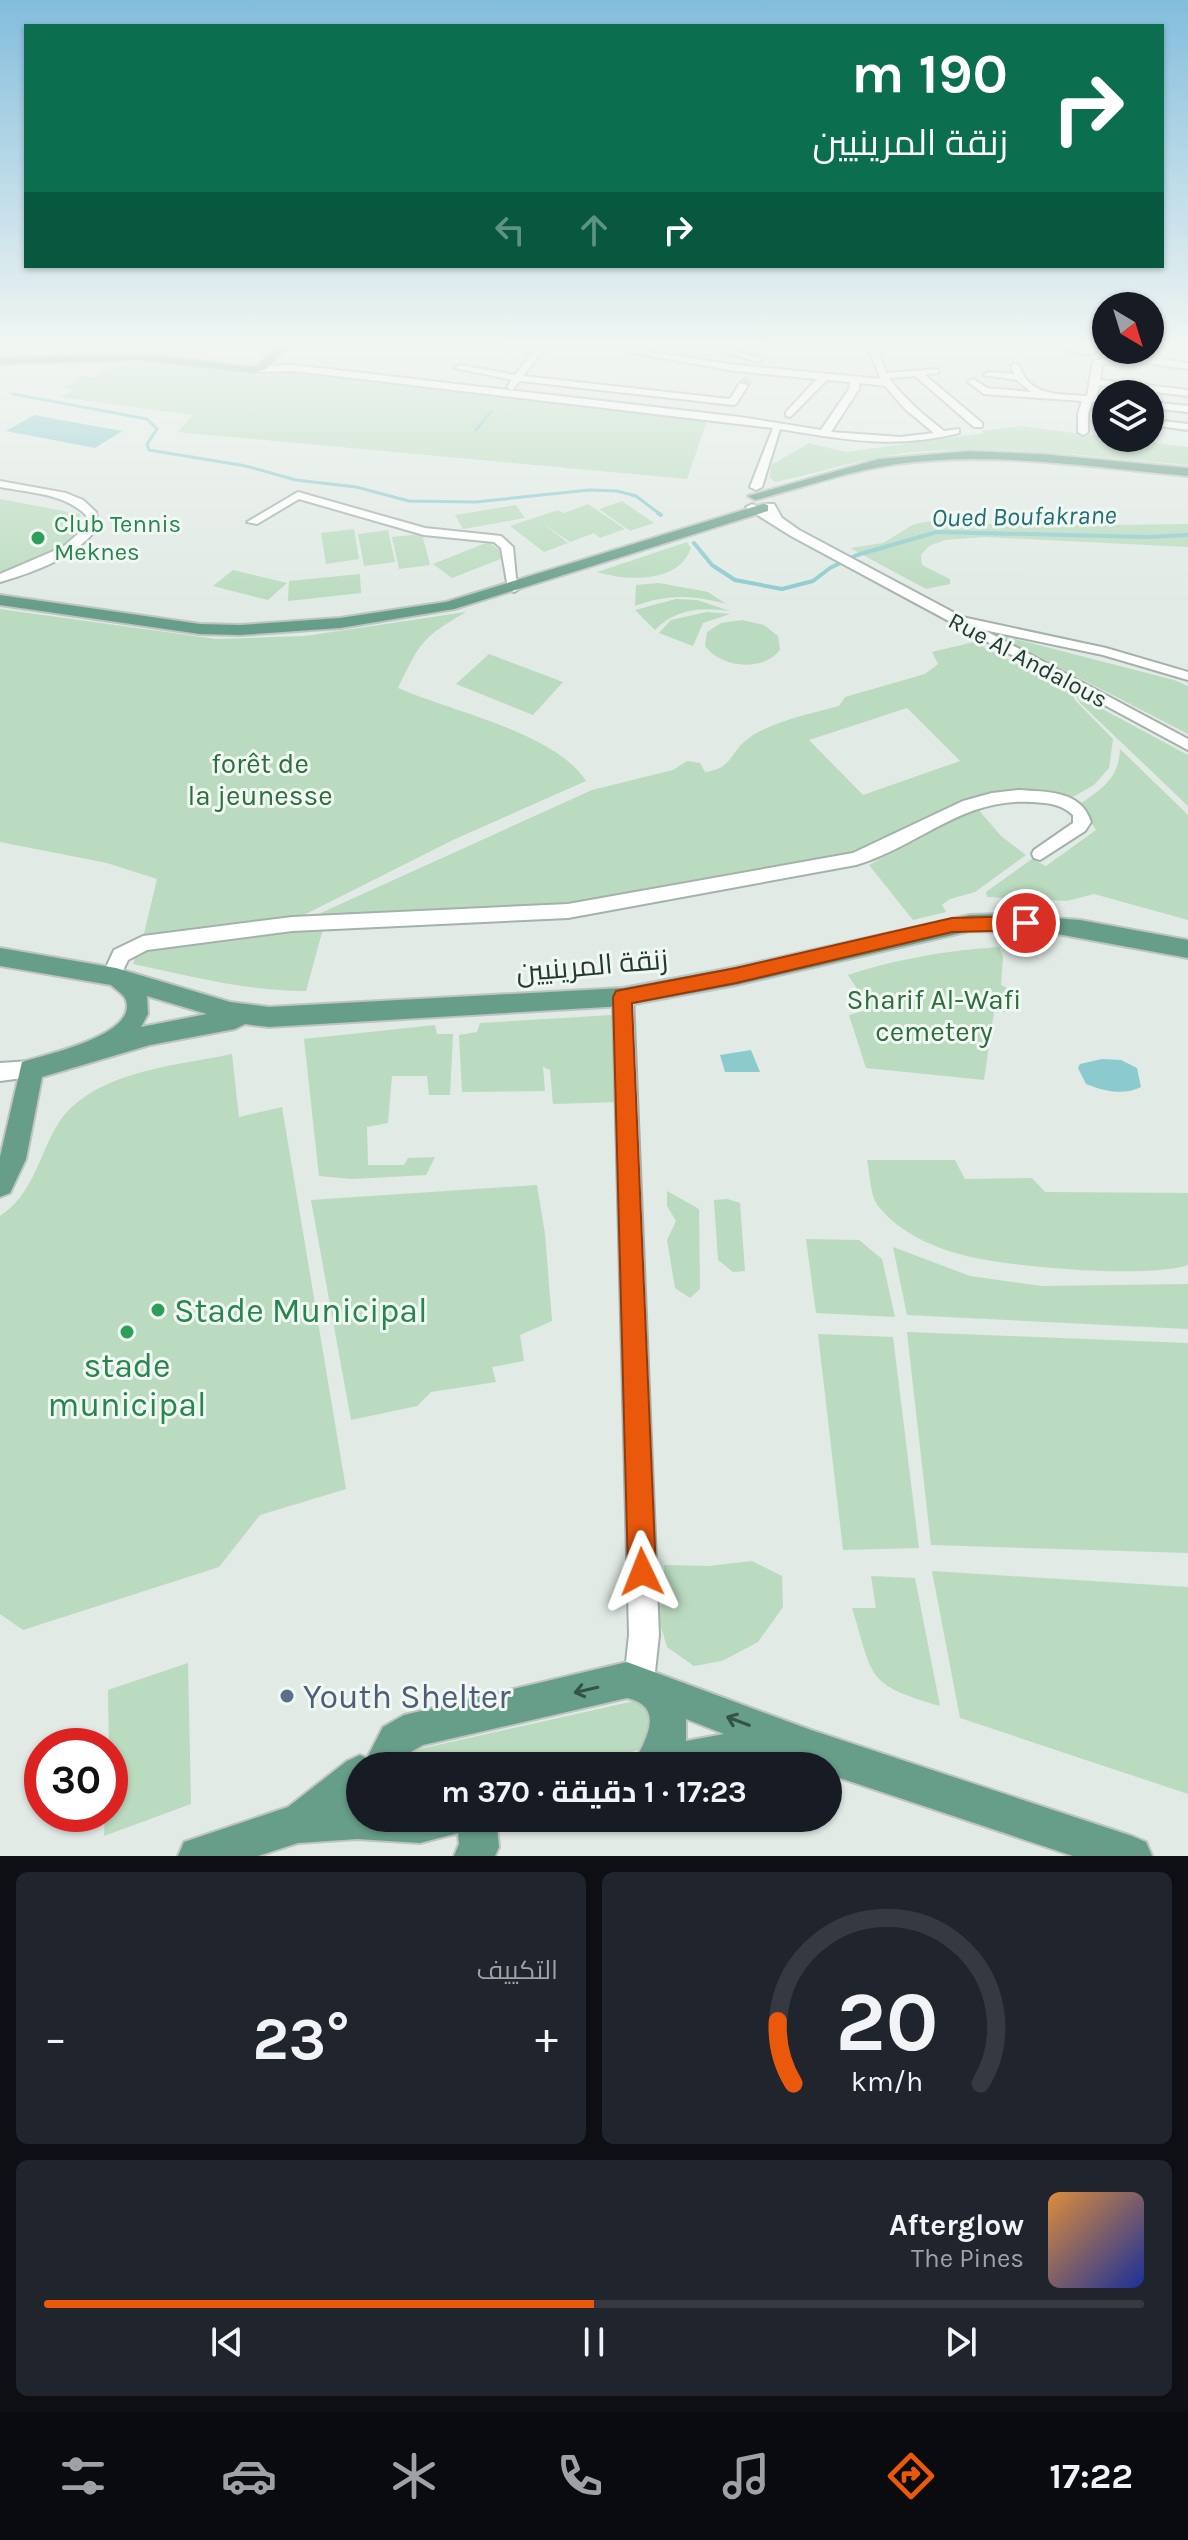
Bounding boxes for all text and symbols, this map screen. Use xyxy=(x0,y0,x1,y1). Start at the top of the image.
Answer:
text: 190 m xyxy=(851,41,1008,106)
icon: right xyxy=(1036,56,1140,160)
text: زنقة المرينيين xyxy=(812,122,1008,164)
icon: left xyxy=(488,208,532,252)
icon: ahead xyxy=(572,208,616,252)
icon: right xyxy=(656,208,700,252)
north arrow xyxy=(1092,292,1164,364)
map controls xyxy=(1092,292,1164,452)
button: layers xyxy=(1092,380,1164,452)
water label: Oued Boufakrane xyxy=(931,499,1117,534)
place label: Club Tennis Meknes xyxy=(54,510,181,566)
marker: Club Tennis Meknes xyxy=(29,529,47,547)
street label: Rue Al Andalous xyxy=(944,606,1112,714)
park label: forêt de la jeunesse xyxy=(187,747,333,812)
pin xyxy=(992,889,1060,957)
icon: arrive xyxy=(1004,901,1048,945)
street label: زنقة المرينيين xyxy=(515,942,669,989)
park label: Sharif Al-Wafi cemetery xyxy=(846,983,1022,1048)
place label: Stade Municipal xyxy=(174,1291,428,1331)
marker: Stade Municipal xyxy=(149,1301,167,1319)
marker: stade municipal xyxy=(118,1323,136,1341)
place label: stade municipal xyxy=(48,1346,206,1425)
position arrow xyxy=(600,1530,684,1614)
place label: Youth Shelter xyxy=(303,1677,511,1717)
one-way arrow xyxy=(574,1683,599,1698)
marker: Youth Shelter xyxy=(278,1687,296,1705)
one-way arrow xyxy=(726,1712,751,1727)
speed limit sign: 30 xyxy=(24,1728,128,1832)
text: 17:23 · 1 دقيقة · 370 m xyxy=(441,1774,747,1810)
text: التكييف xyxy=(476,1955,558,1986)
text: 20 xyxy=(836,1974,938,2071)
text: 23° xyxy=(253,2004,349,2074)
text: − xyxy=(44,2013,67,2064)
text: + xyxy=(535,2013,558,2064)
text: km/h xyxy=(851,2065,923,2098)
text: Afterglow xyxy=(889,2207,1024,2243)
text: The Pines xyxy=(911,2243,1024,2274)
icon: previous xyxy=(205,2320,249,2364)
icon: pause xyxy=(572,2320,616,2364)
icon: next xyxy=(939,2320,983,2364)
icon: filters xyxy=(55,2448,111,2504)
icon: car xyxy=(221,2448,277,2504)
icon: climate xyxy=(386,2448,442,2504)
icon: phone xyxy=(552,2448,608,2504)
icon: music xyxy=(718,2448,774,2504)
icon: directions xyxy=(883,2448,939,2504)
text: 17:22 xyxy=(1049,2455,1133,2497)

